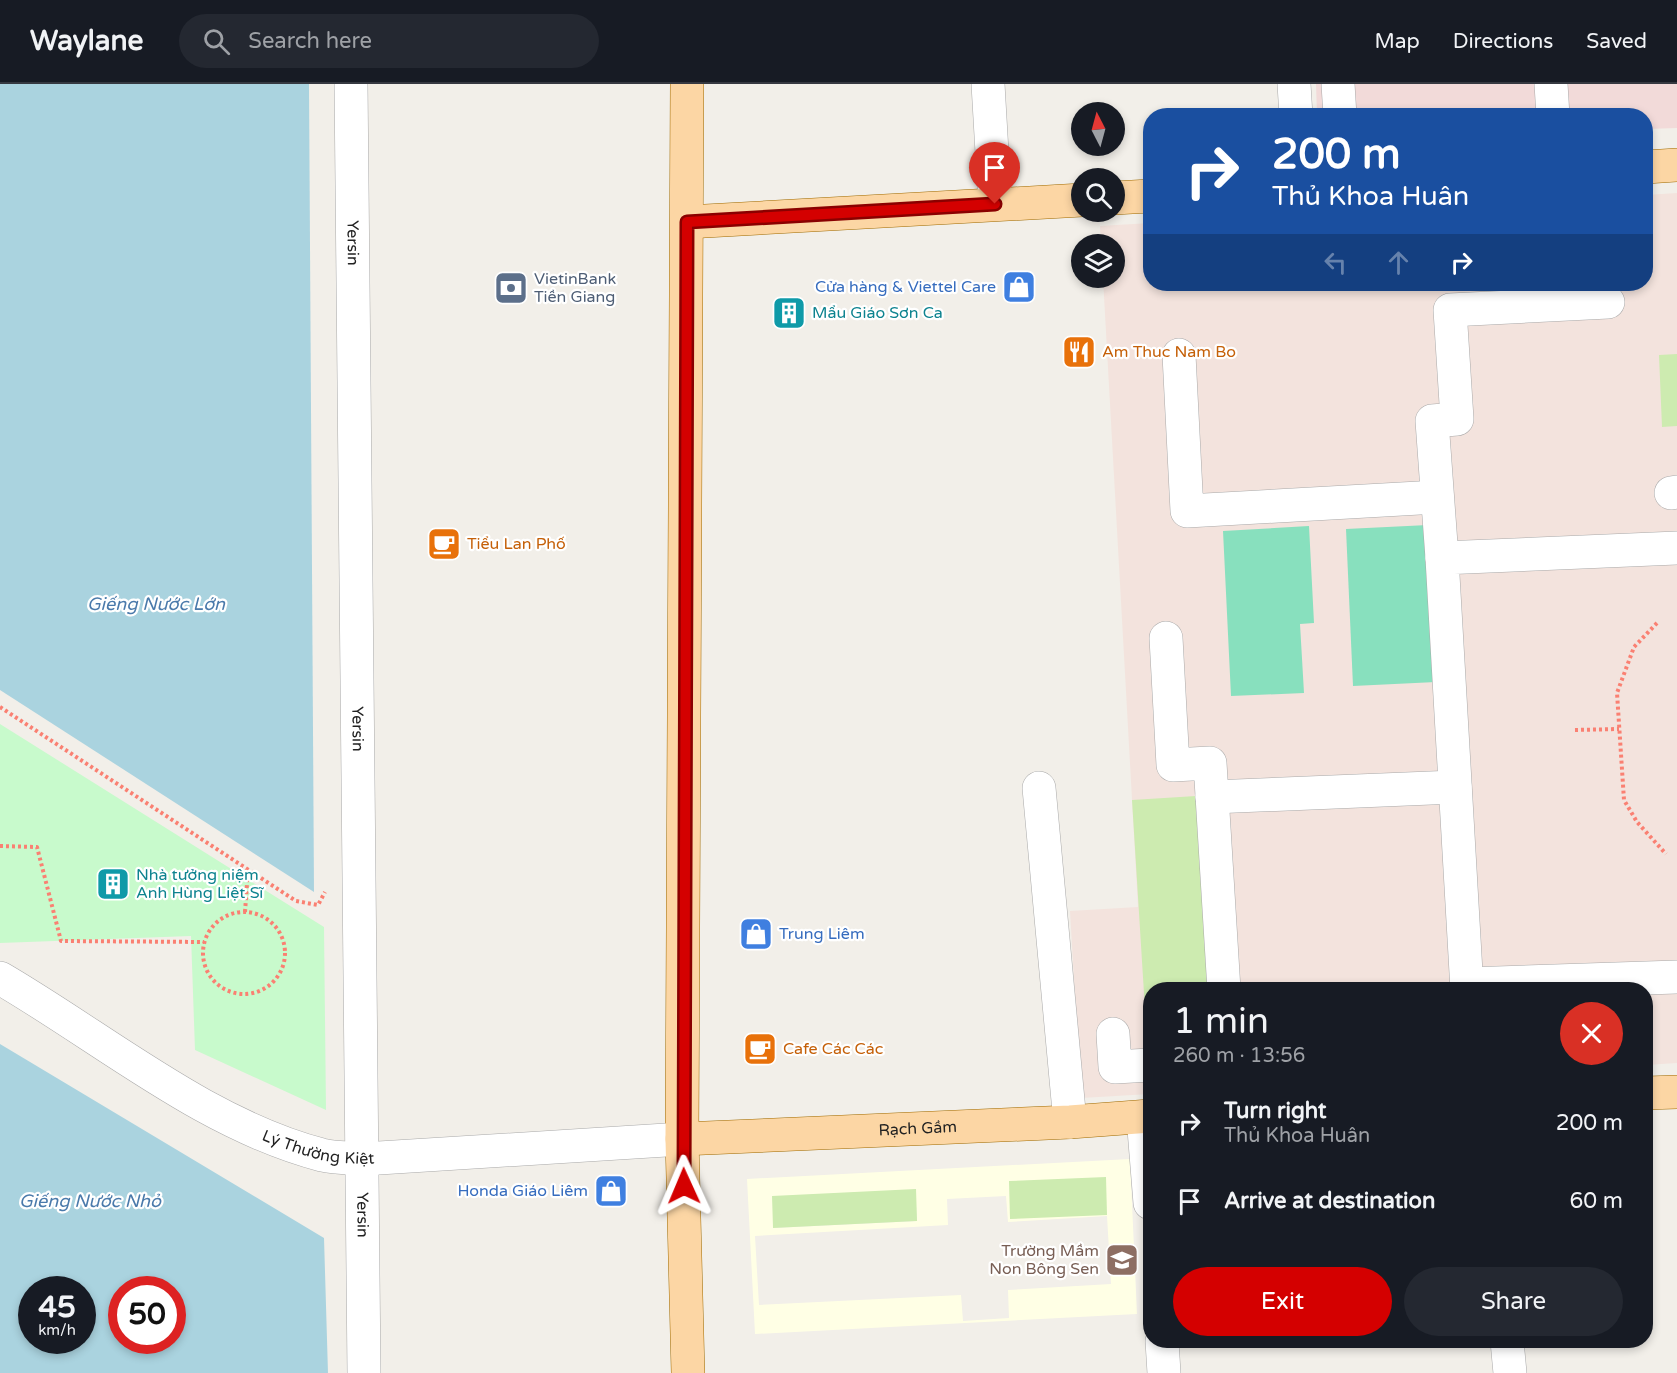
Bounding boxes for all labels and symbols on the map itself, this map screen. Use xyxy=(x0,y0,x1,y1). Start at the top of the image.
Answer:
north arrow xyxy=(1071,102,1125,156)
pin xyxy=(969,142,1020,204)
street label: Yersin xyxy=(342,220,363,266)
place label: VietinBank Tiền Giang xyxy=(534,269,616,307)
shop icon: Cửa hàng & Viettel Care xyxy=(1001,269,1037,305)
bank icon: VietinBank Tiền Giang xyxy=(493,270,529,306)
place label: Cửa hàng & Viettel Care xyxy=(815,277,996,297)
building icon: Mẩu Giáo Sơn Ca xyxy=(771,295,807,331)
place label: Mẩu Giáo Sơn Ca xyxy=(812,303,943,323)
restaurant icon: Am Thuc Nam Bo xyxy=(1061,334,1097,370)
place label: Am Thuc Nam Bo xyxy=(1102,342,1236,362)
cafe icon: Tiểu Lan Phố xyxy=(426,526,462,562)
place label: Tiểu Lan Phố xyxy=(467,534,566,554)
water label: Giếng Nước Lớn xyxy=(87,593,226,615)
street label: Yersin xyxy=(347,706,368,752)
place label: Nhà tưởng niệm Anh Hùng Liệt Sĩ xyxy=(136,865,264,903)
building icon: Nhà tưởng niệm Anh Hùng Liệt Sĩ xyxy=(95,866,131,902)
shop icon: Trung Liêm xyxy=(738,916,774,952)
place label: Trung Liêm xyxy=(779,924,865,944)
cafe icon: Cafe Các Các xyxy=(742,1031,778,1067)
place label: Cafe Các Các xyxy=(783,1039,883,1059)
street label: Rạch Gầm xyxy=(878,1117,958,1140)
street label: Lý Thường Kiệt xyxy=(259,1126,375,1169)
position arrow xyxy=(652,1154,716,1218)
shop icon: Honda Giáo Liêm xyxy=(593,1173,629,1209)
place label: Honda Giáo Liêm xyxy=(458,1181,588,1201)
water label: Giếng Nước Nhỏ xyxy=(19,1190,162,1212)
street label: Yersin xyxy=(352,1192,373,1238)
place label: Trường Mầm Non Bông Sen xyxy=(989,1241,1099,1279)
school or university icon: Trường Mầm Non Bông Sen xyxy=(1104,1242,1140,1278)
speed limit sign: 50 xyxy=(108,1276,186,1354)

